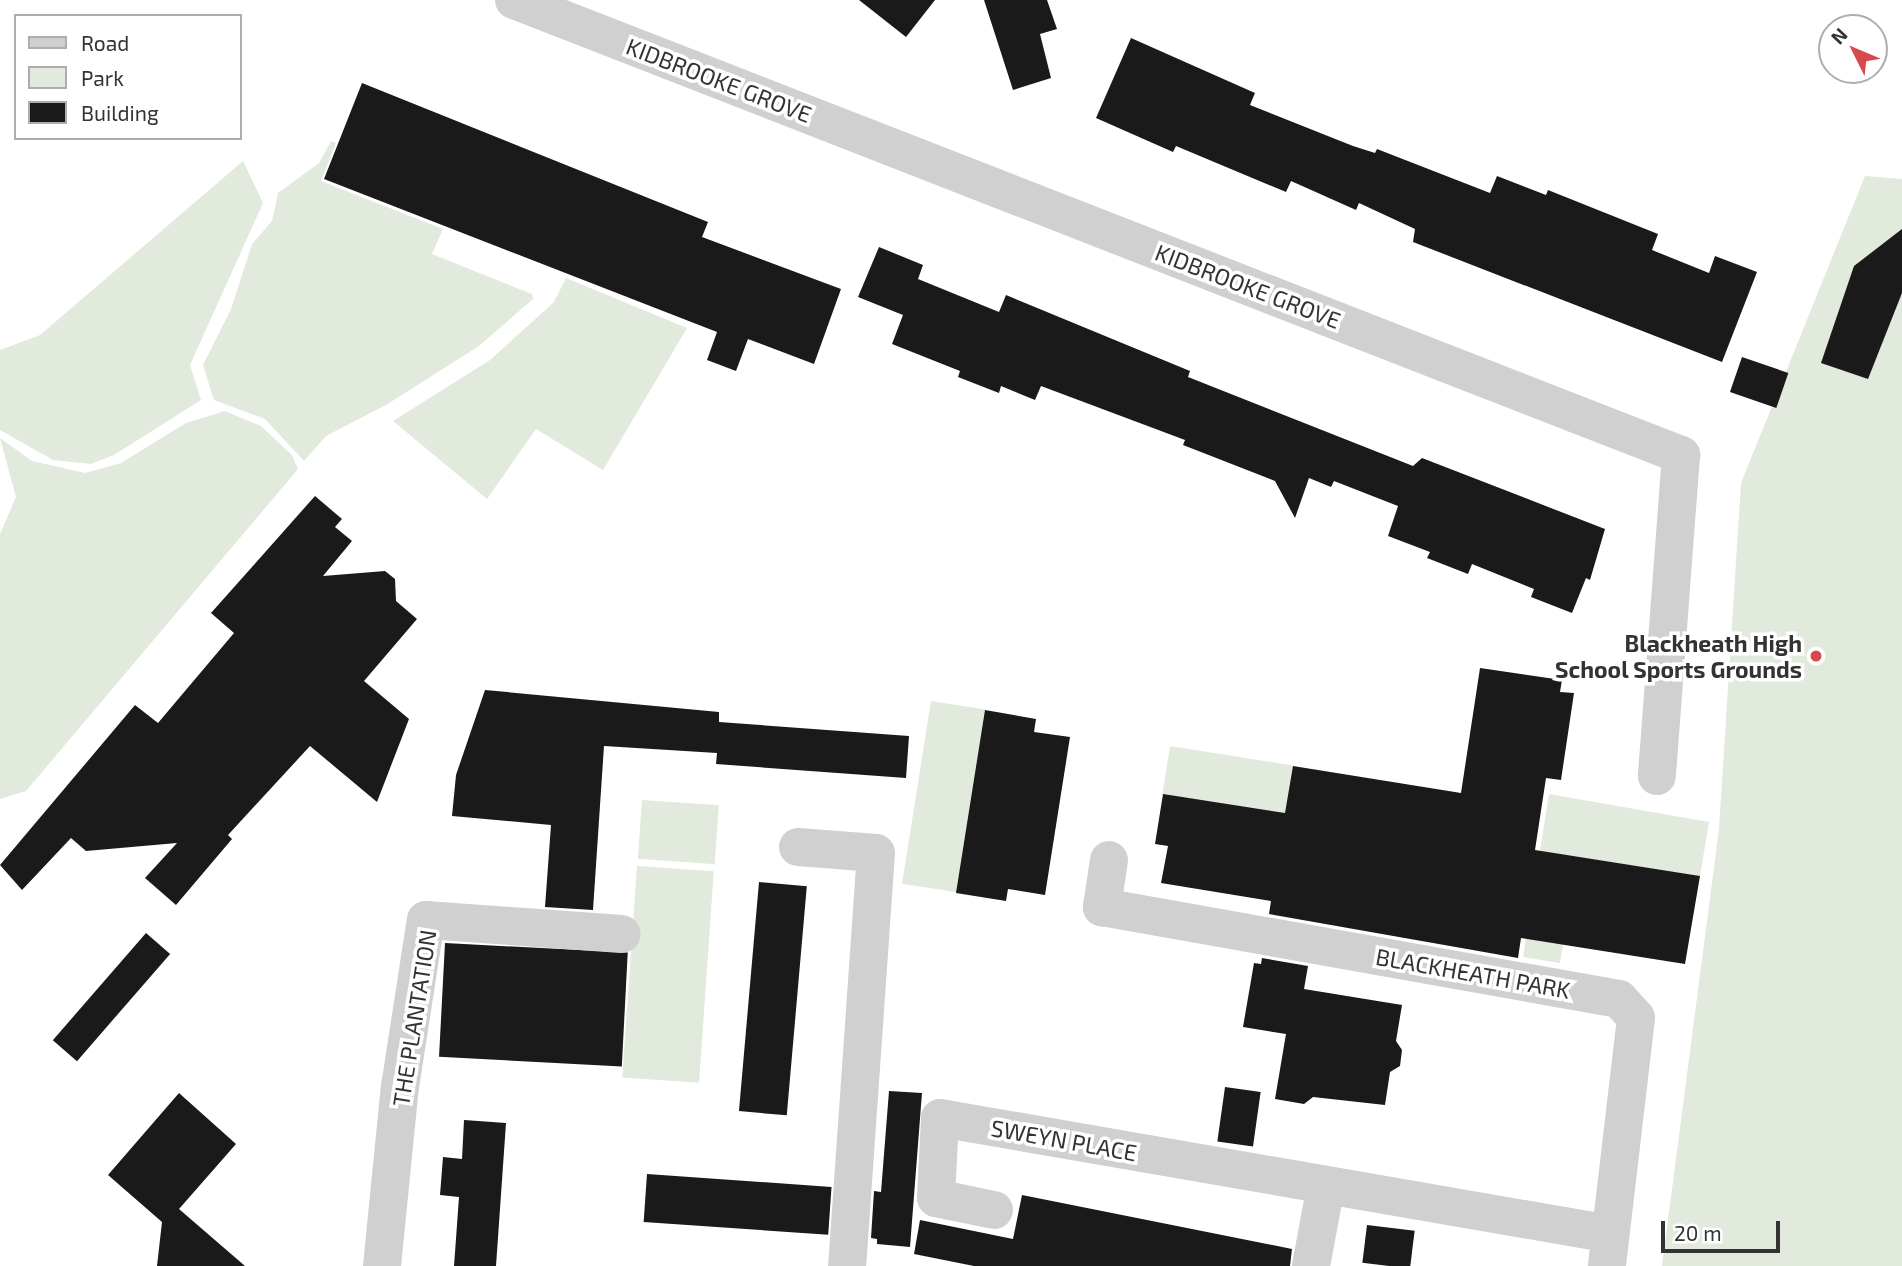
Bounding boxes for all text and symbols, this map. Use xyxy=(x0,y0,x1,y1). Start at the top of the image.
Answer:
legend xyxy=(14,14,242,140)
north arrow xyxy=(1818,14,1888,84)
text: N xyxy=(1826,23,1852,49)
text: Road xyxy=(81,30,129,55)
street label: KIDBROOKE GROVE xyxy=(622,32,816,128)
text: Park xyxy=(81,65,124,90)
text: Building xyxy=(81,100,159,125)
street label: KIDBROOKE GROVE xyxy=(1151,238,1345,334)
place label: Blackheath High School Sports Grounds xyxy=(1555,629,1802,683)
marker: Blackheath High School Sports Grounds xyxy=(1808,648,1824,664)
street label: THE PLANTATION xyxy=(386,928,442,1108)
street label: BLACKHEATH PARK xyxy=(1374,942,1572,1004)
street label: SWEYN PLACE xyxy=(989,1114,1139,1166)
scale bar xyxy=(1664,1206,1783,1250)
text: 20 m xyxy=(1674,1220,1722,1245)

